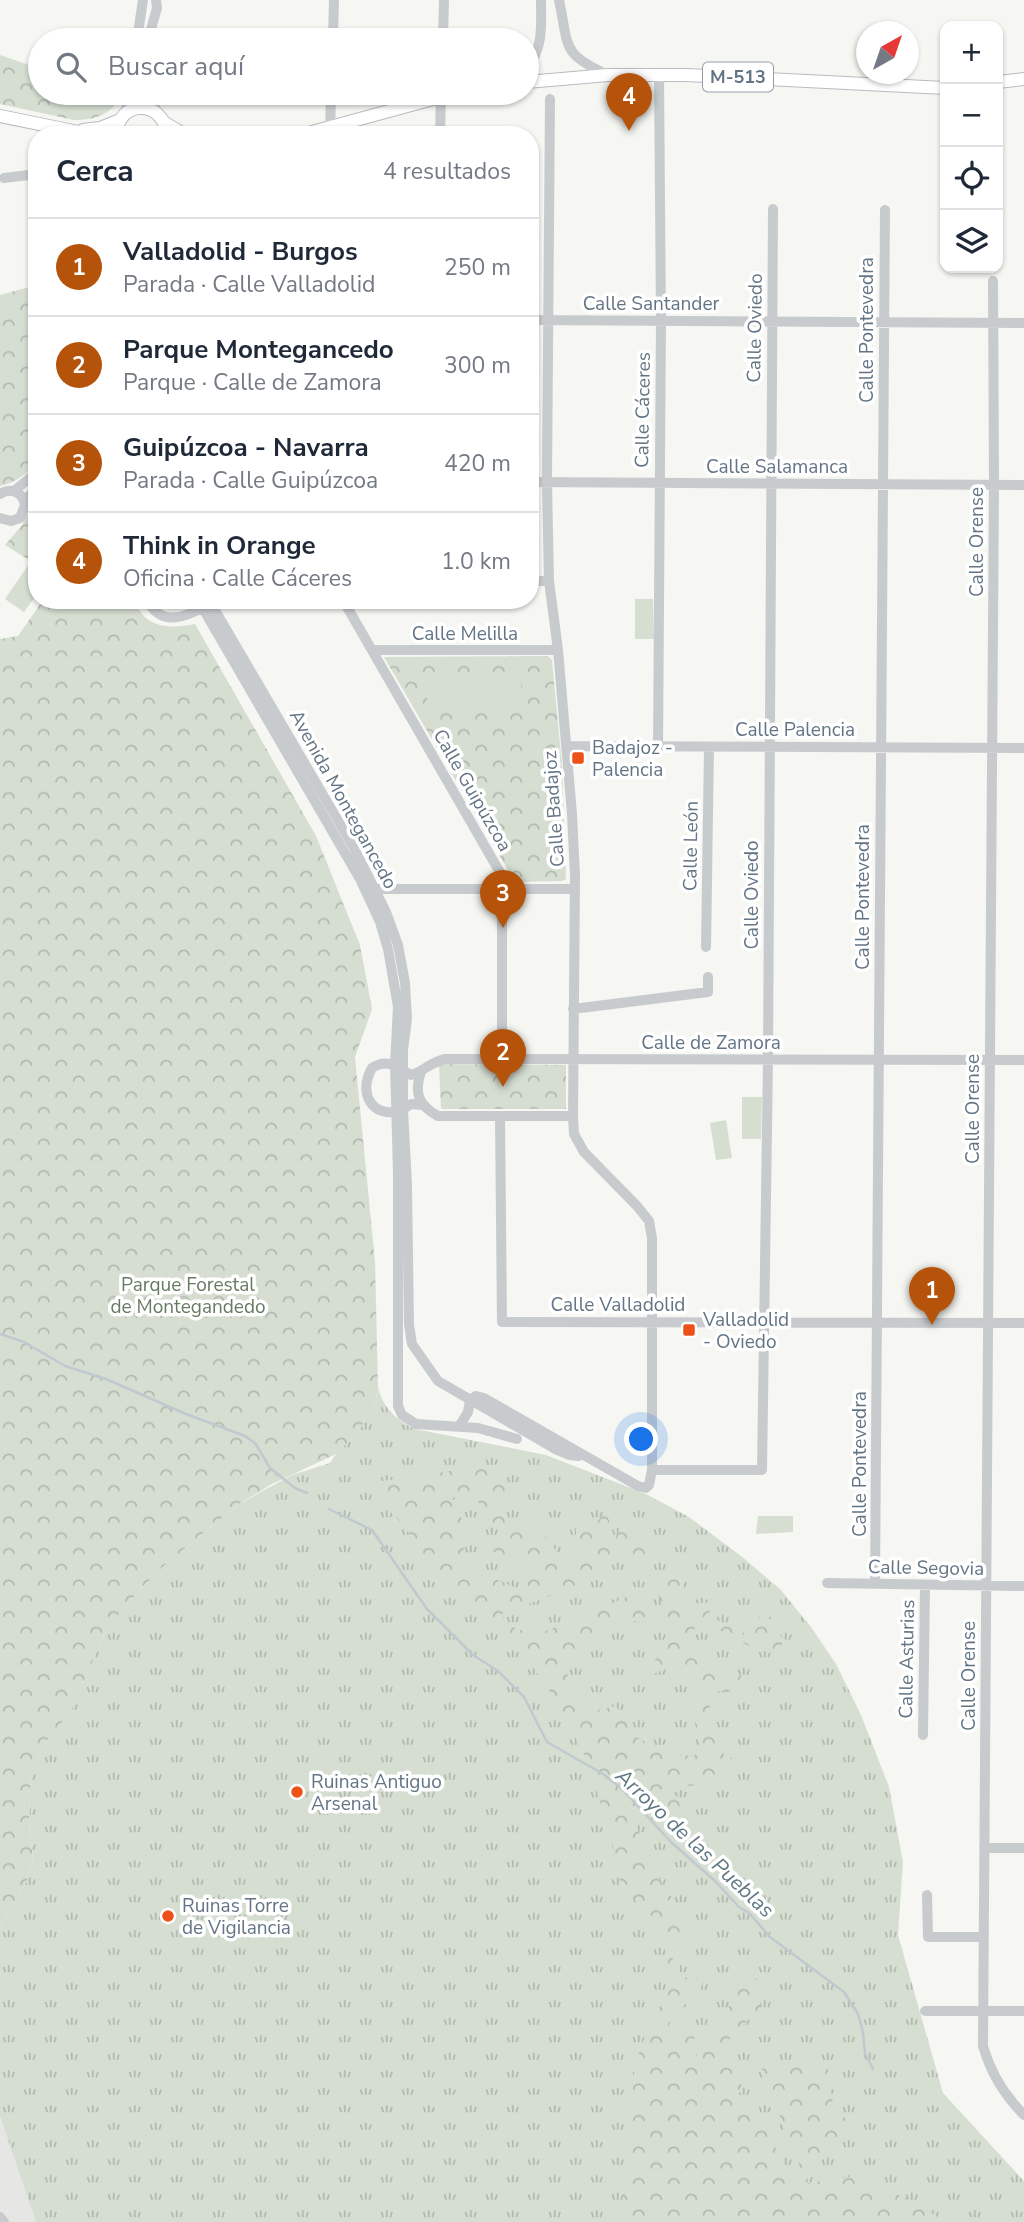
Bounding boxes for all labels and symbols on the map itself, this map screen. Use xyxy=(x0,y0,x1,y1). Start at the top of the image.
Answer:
north arrow xyxy=(856,21,919,84)
road number: M-513 xyxy=(703,62,773,92)
pin: 4 xyxy=(606,73,652,131)
street label: Calle Pontevedra xyxy=(854,257,880,403)
street label: Calle Oviedo xyxy=(741,273,769,383)
street label: Calle Santander xyxy=(583,291,720,317)
street label: Calle Cáceres xyxy=(629,352,657,468)
street label: Calle Salamanca xyxy=(706,454,848,480)
street label: Calle Orense xyxy=(964,487,990,597)
street label: Calle Melilla xyxy=(412,621,518,647)
street label: Avenida Montegancedo xyxy=(283,705,403,894)
street label: Calle Palencia xyxy=(735,717,855,743)
street label: Calle Guipúzcoa xyxy=(427,725,518,856)
place label: Badajoz - Palencia xyxy=(592,735,673,783)
street label: Calle Badajoz xyxy=(537,750,571,868)
marker: Badajoz - Palencia xyxy=(570,750,586,766)
street label: Calle León xyxy=(677,801,705,891)
street label: Calle Pontevedra xyxy=(850,824,876,970)
street label: Calle Oviedo xyxy=(739,840,765,950)
pin: 3 xyxy=(480,870,526,928)
pin: 2 xyxy=(480,1029,526,1087)
street label: Calle de Zamora xyxy=(641,1030,781,1056)
street label: Calle Orense xyxy=(960,1054,986,1164)
pin: 1 xyxy=(909,1267,955,1325)
park label: Parque Forestal de Montegandedo xyxy=(110,1272,266,1320)
street label: Calle Valladolid xyxy=(551,1292,685,1318)
place label: Valladolid - Oviedo xyxy=(702,1307,789,1355)
marker: Valladolid - Oviedo xyxy=(681,1322,697,1338)
street label: Calle Pontevedra xyxy=(847,1391,873,1537)
your location xyxy=(624,1422,658,1456)
street label: Calle Segovia xyxy=(868,1554,984,1582)
street label: Calle Asturias xyxy=(893,1599,921,1719)
street label: Calle Orense xyxy=(956,1621,982,1731)
water label: Arroyo de las Pueblas xyxy=(609,1762,780,1924)
place label: Ruinas Antiguo Arsenal xyxy=(311,1769,442,1817)
marker: Ruinas Antiguo Arsenal xyxy=(289,1784,305,1800)
place label: Ruinas Torre de Vigilancia xyxy=(182,1893,291,1941)
marker: Ruinas Torre de Vigilancia xyxy=(160,1908,176,1924)

